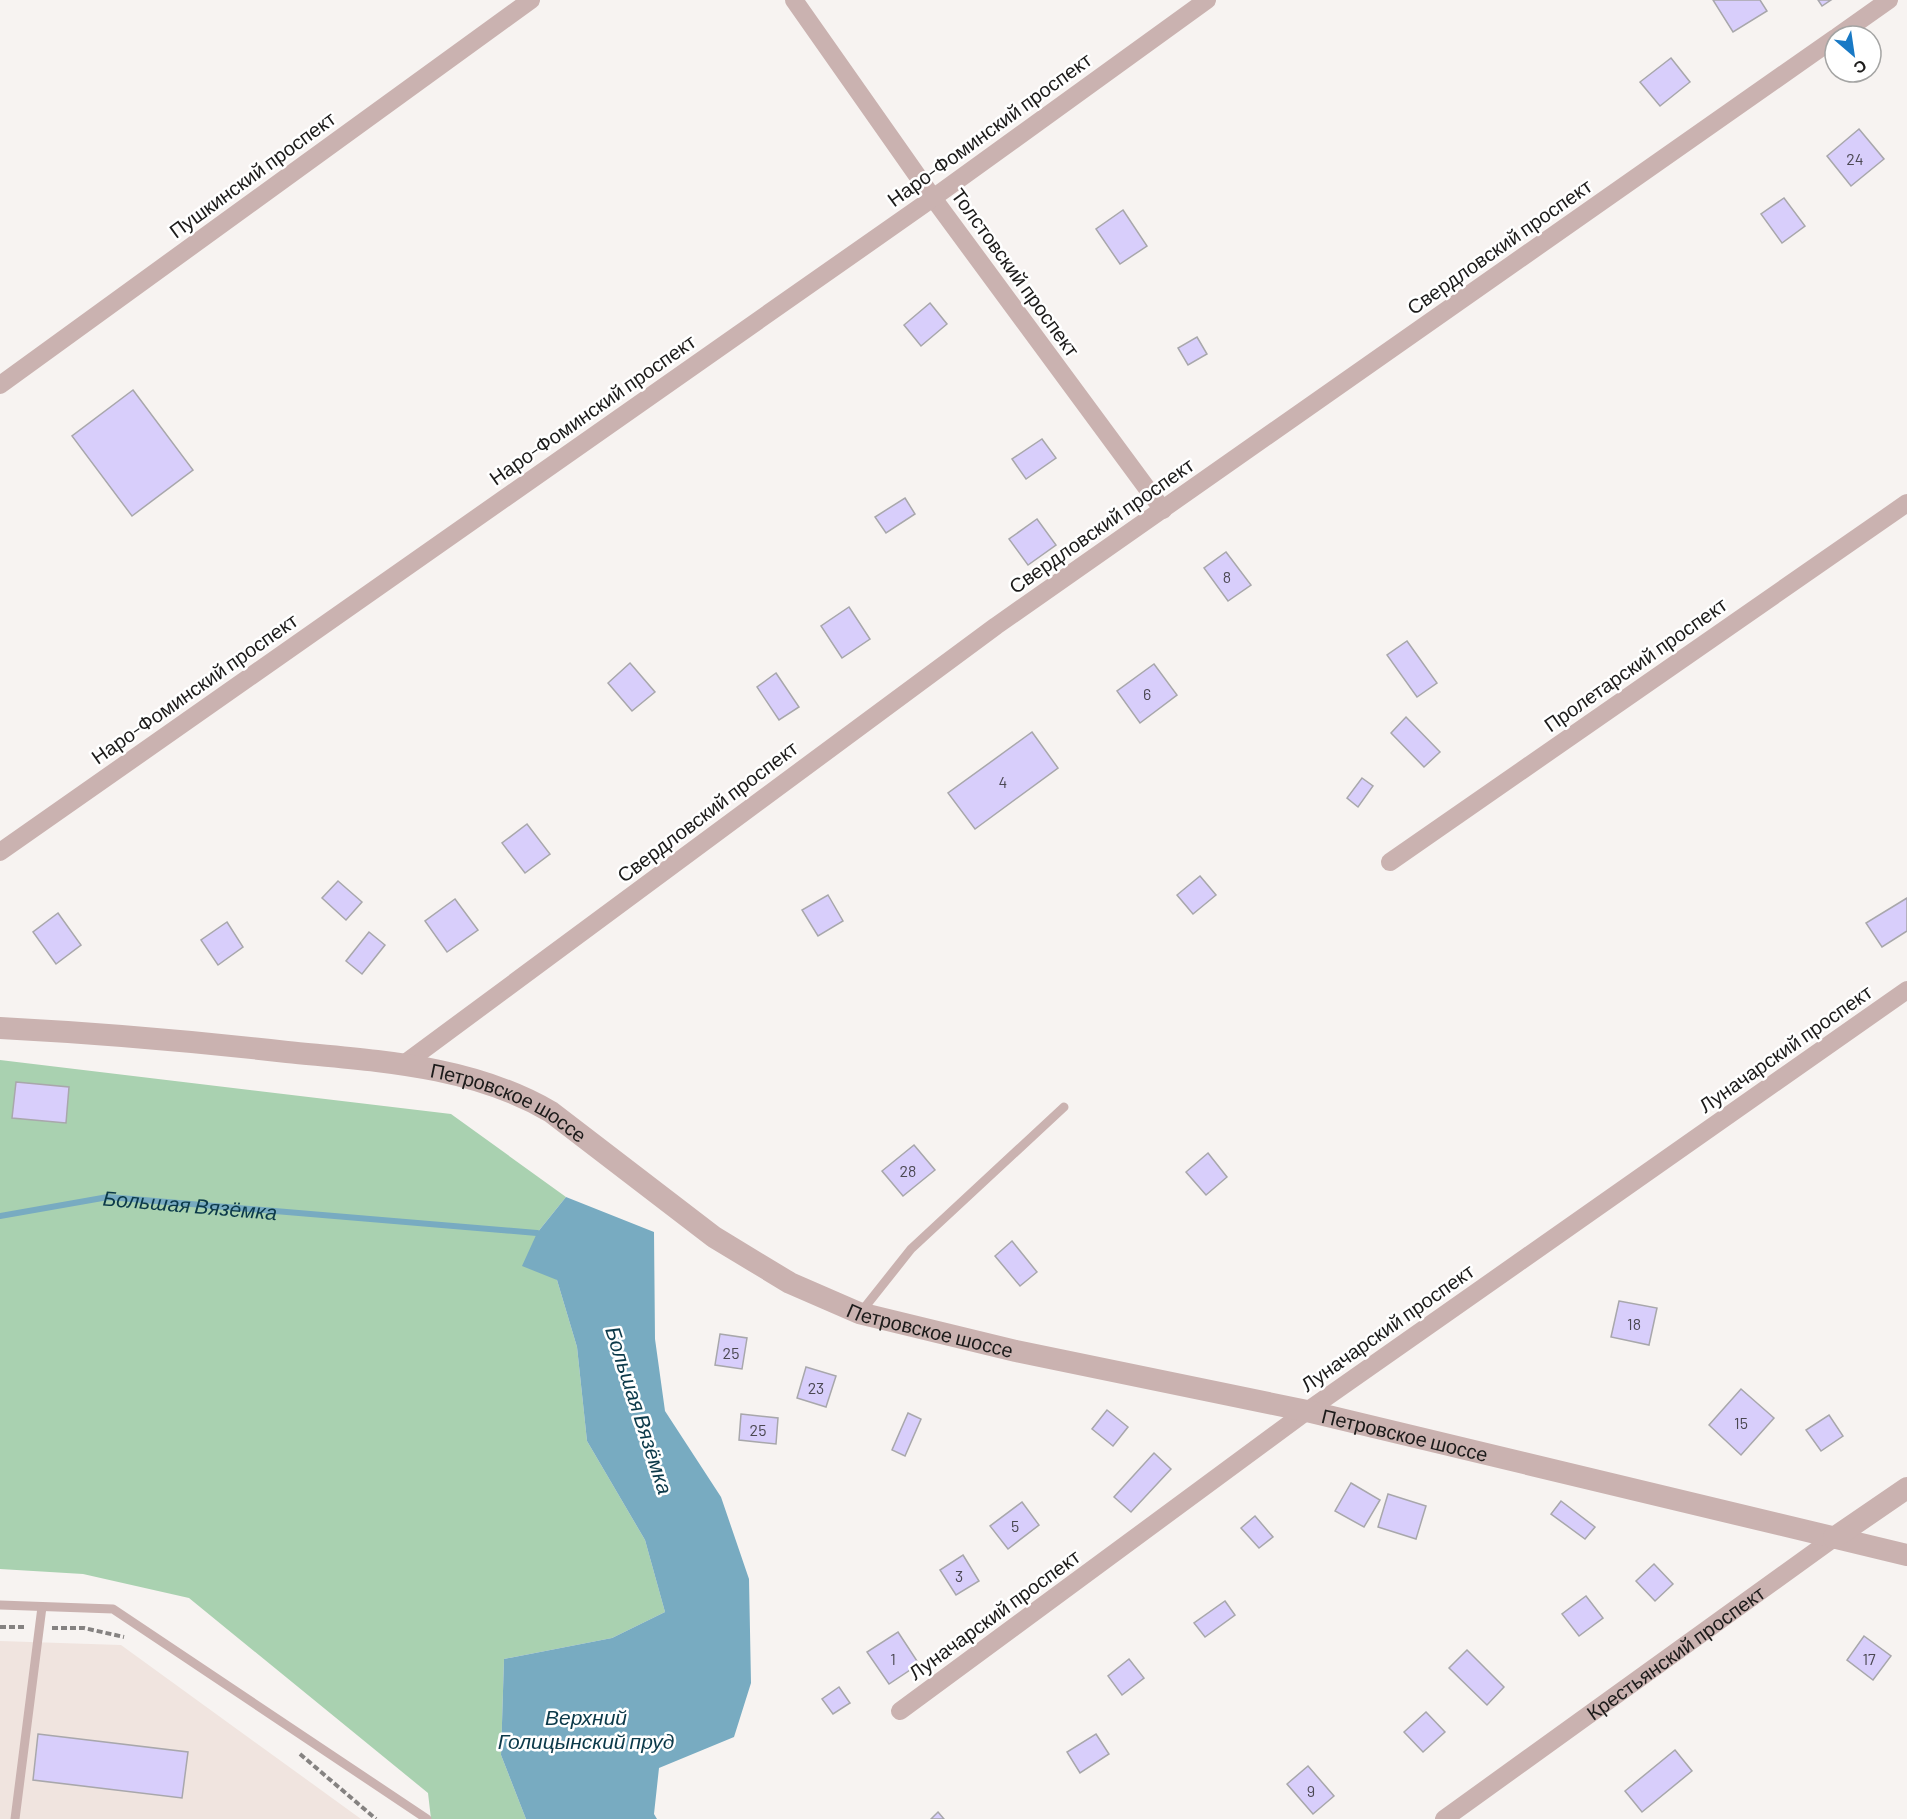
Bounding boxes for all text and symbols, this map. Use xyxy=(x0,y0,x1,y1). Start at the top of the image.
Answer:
north arrow xyxy=(1823,24,1883,84)
street label: Наро-Фоминский проспект xyxy=(882,47,1096,211)
text: С xyxy=(1850,56,1870,79)
street label: Пушкинский проспект xyxy=(164,106,340,242)
house number: 24 xyxy=(1846,149,1864,168)
street label: Свердловский проспект xyxy=(1402,173,1596,319)
street label: Толстовский проспект xyxy=(947,183,1085,361)
street label: Наро-Фоминский проспект xyxy=(484,329,700,489)
street label: Свердловский проспект xyxy=(1004,452,1198,598)
house number: 8 xyxy=(1223,567,1231,586)
street label: Пролетарский проспект xyxy=(1539,592,1731,736)
street label: Наро-Фоминский проспект xyxy=(86,608,302,768)
house number: 6 xyxy=(1143,684,1151,703)
street label: Свердловский проспект xyxy=(612,735,802,887)
house number: 4 xyxy=(999,772,1007,791)
street label: Луначарский проспект xyxy=(1694,979,1876,1117)
street label: Петровское шоссе xyxy=(428,1057,592,1147)
house number: 28 xyxy=(900,1161,916,1180)
water label: Большая Вязёмка xyxy=(102,1184,278,1224)
street label: Луначарский проспект xyxy=(1296,1258,1478,1396)
street label: Петровское шоссе xyxy=(843,1297,1016,1362)
house number: 18 xyxy=(1627,1314,1641,1333)
water label: Большая Вязёмка xyxy=(601,1323,679,1497)
house number: 25 xyxy=(723,1343,739,1362)
house number: 23 xyxy=(808,1378,824,1397)
street label: Петровское шоссе xyxy=(1319,1403,1491,1466)
house number: 15 xyxy=(1734,1413,1748,1432)
house number: 25 xyxy=(750,1420,766,1439)
house number: 5 xyxy=(1011,1516,1019,1535)
street label: Луначарский проспект xyxy=(904,1544,1084,1684)
house number: 3 xyxy=(955,1566,963,1585)
street label: Крестьянский проспект xyxy=(1582,1580,1769,1725)
house number: 1 xyxy=(890,1649,896,1668)
house number: 17 xyxy=(1862,1649,1876,1668)
water label: Верхний Голицынский пруд xyxy=(498,1704,674,1753)
house number: 9 xyxy=(1307,1781,1315,1800)

